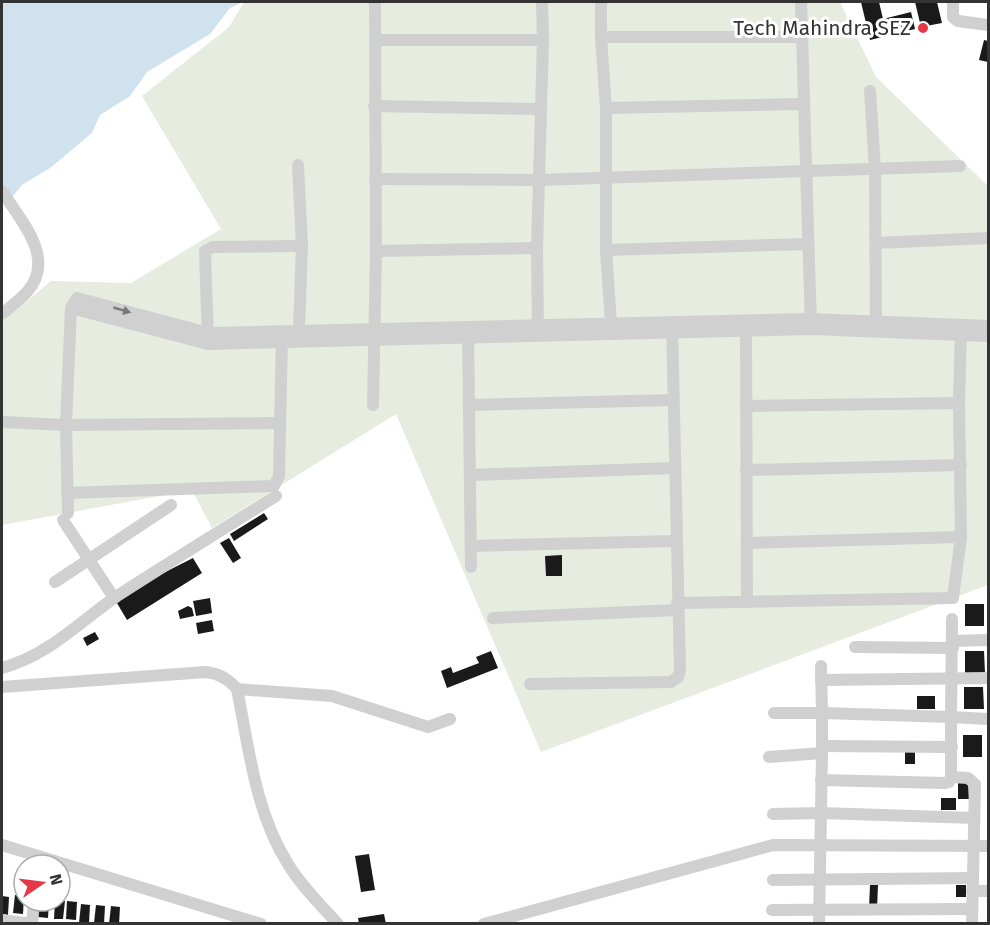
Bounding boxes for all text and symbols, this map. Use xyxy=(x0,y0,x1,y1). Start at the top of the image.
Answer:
place label: Tech Mahindra SEZ xyxy=(733,15,911,41)
marker: Tech Mahindra SEZ xyxy=(916,21,930,35)
one-way arrow xyxy=(113,306,131,315)
north arrow xyxy=(12,853,72,913)
text: N xyxy=(46,872,67,887)

